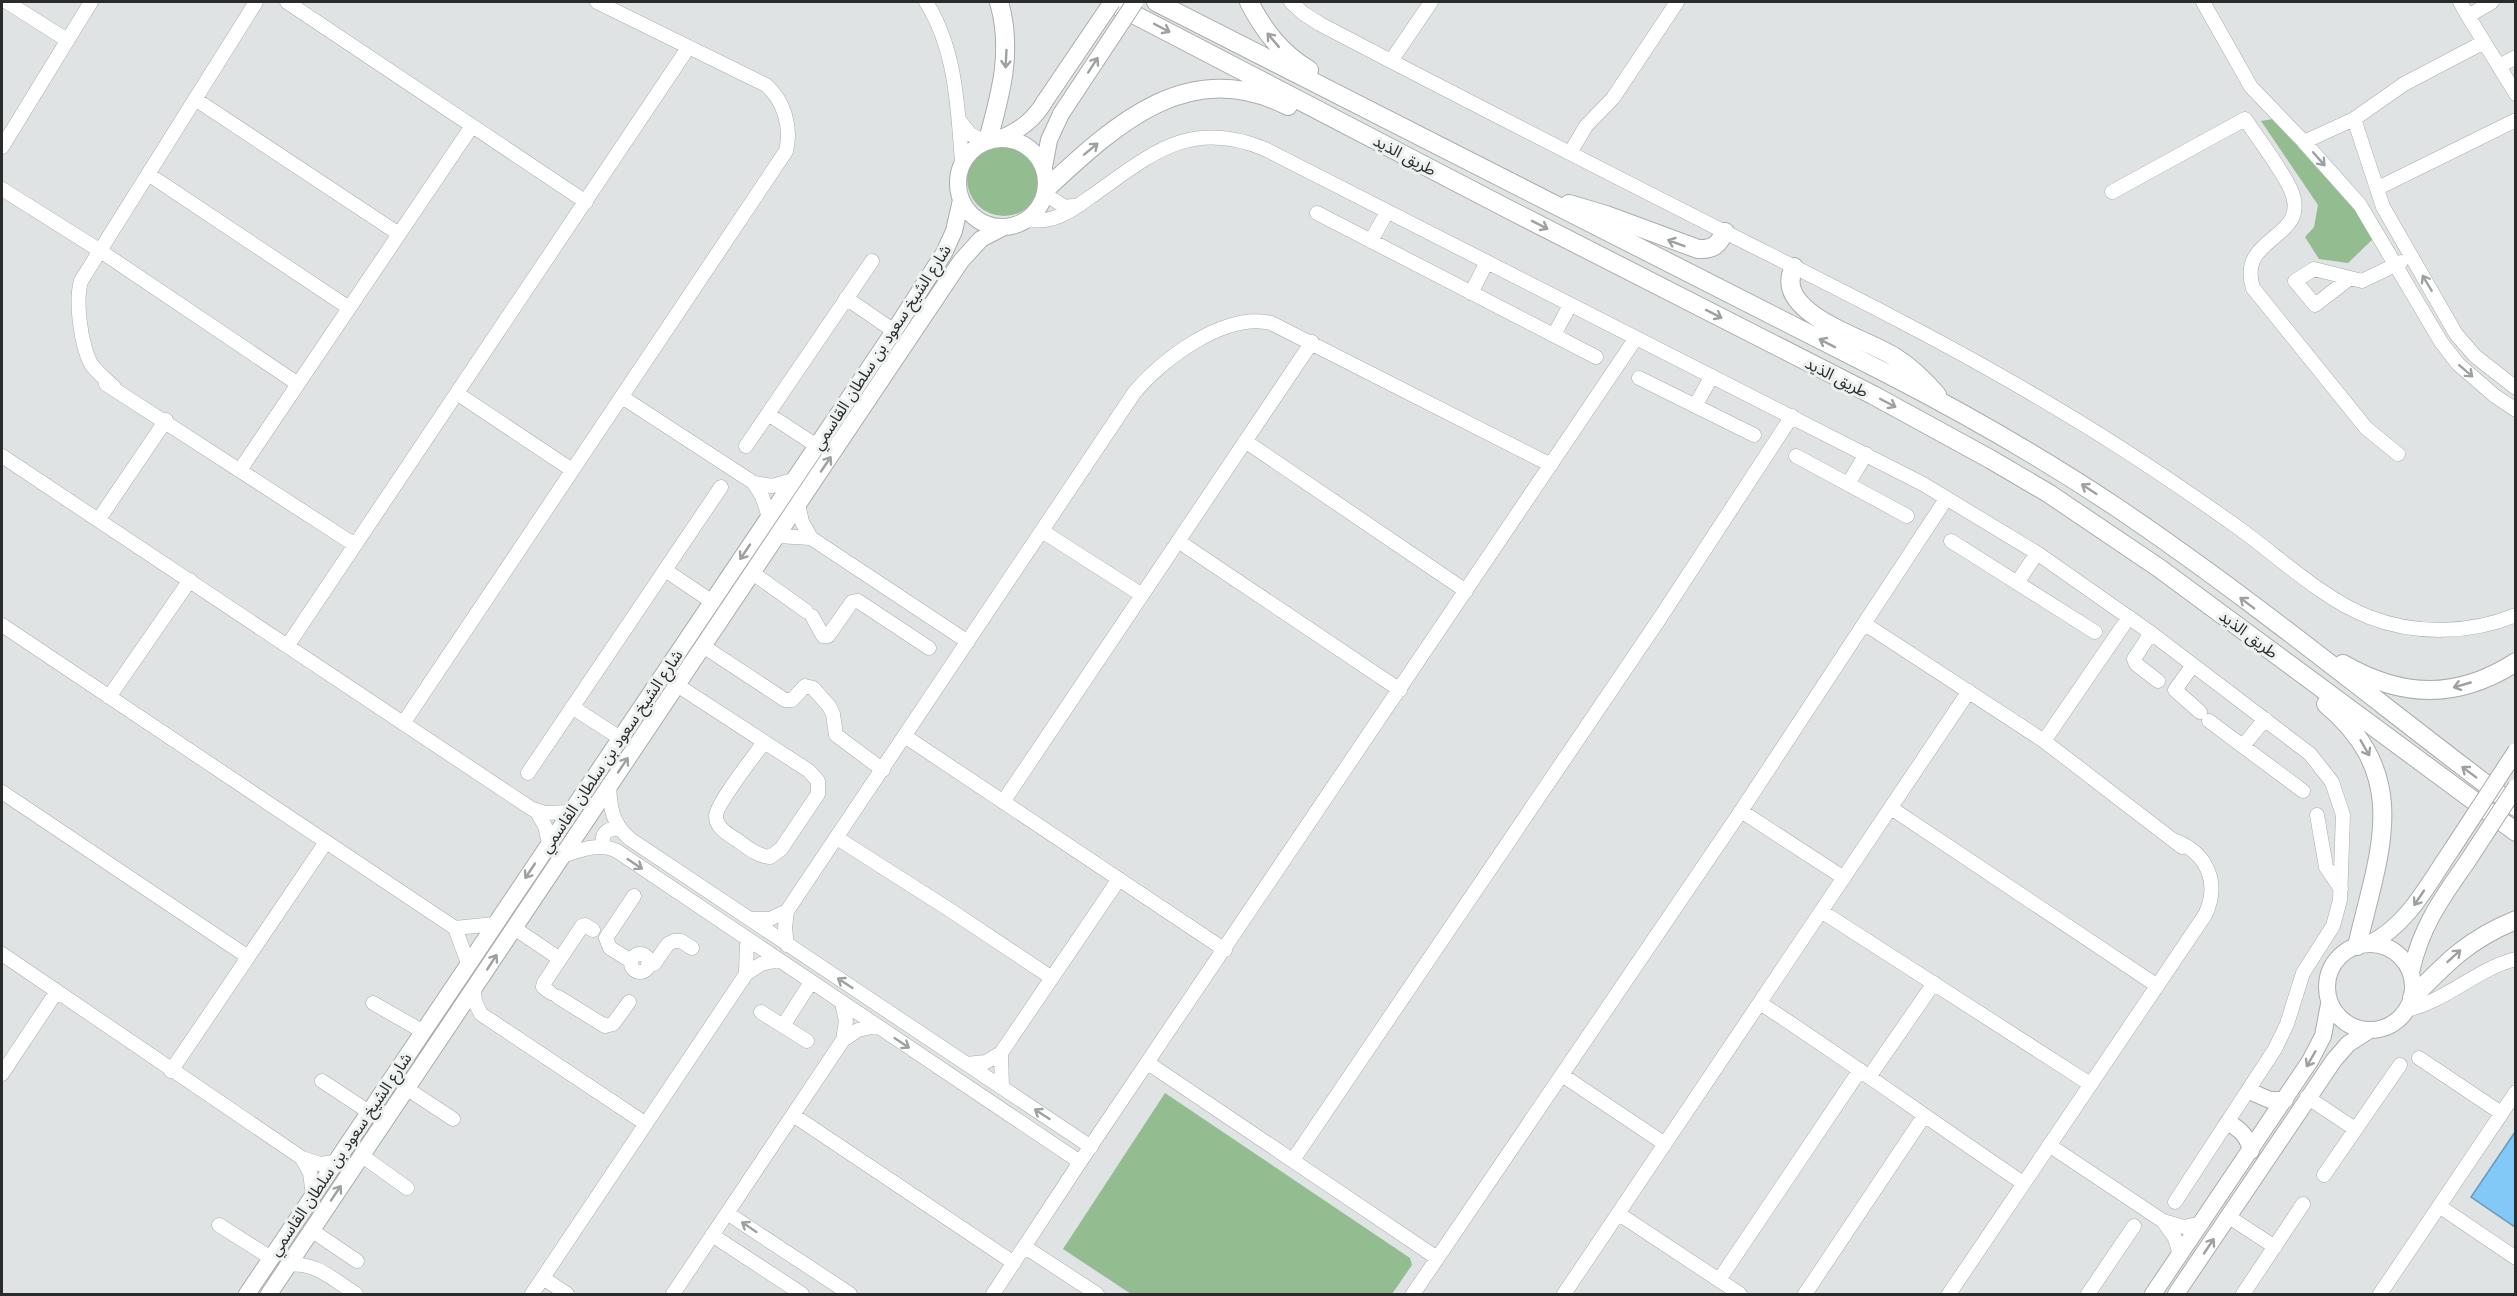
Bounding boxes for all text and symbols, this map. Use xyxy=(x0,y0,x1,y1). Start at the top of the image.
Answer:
one-way arrow xyxy=(1153,23,1171,34)
one-way arrow xyxy=(1266,33,1280,48)
one-way arrow xyxy=(1001,49,1012,69)
one-way arrow xyxy=(1088,57,1100,74)
street label: طريق الذيد xyxy=(1369,129,1441,182)
one-way arrow xyxy=(1082,143,1098,156)
one-way arrow xyxy=(2312,151,2326,166)
one-way arrow xyxy=(1531,220,1549,231)
one-way arrow xyxy=(1667,236,1686,247)
street label: شارع الشيخ سعود بن سلطان القاسمي xyxy=(806,240,958,455)
one-way arrow xyxy=(2421,275,2433,292)
one-way arrow xyxy=(1705,308,1723,320)
one-way arrow xyxy=(1819,337,1836,349)
street label: طريق الذيد xyxy=(1801,352,1873,403)
one-way arrow xyxy=(2458,364,2473,378)
one-way arrow xyxy=(1878,397,1896,409)
one-way arrow xyxy=(820,456,832,473)
one-way arrow xyxy=(2080,483,2097,496)
one-way arrow xyxy=(739,543,751,560)
one-way arrow xyxy=(2240,596,2256,609)
street label: طريق الذيد xyxy=(2214,605,2283,664)
street label: شارع الشيخ سعود بن سلطان القاسمي xyxy=(535,645,689,858)
one-way arrow xyxy=(2453,680,2472,692)
one-way arrow xyxy=(2360,739,2372,756)
one-way arrow xyxy=(617,757,629,773)
one-way arrow xyxy=(2461,766,2477,779)
one-way arrow xyxy=(627,857,644,870)
one-way arrow xyxy=(524,862,537,879)
one-way arrow xyxy=(2413,889,2425,905)
one-way arrow xyxy=(2446,949,2461,963)
one-way arrow xyxy=(486,954,498,971)
one-way arrow xyxy=(836,976,853,989)
one-way arrow xyxy=(893,1037,910,1049)
street label: شارع الشيخ سعود بن سلطان القاسمي xyxy=(264,1048,418,1261)
one-way arrow xyxy=(2305,1050,2317,1067)
one-way arrow xyxy=(1033,1108,1050,1121)
one-way arrow xyxy=(329,1185,342,1202)
one-way arrow xyxy=(741,1221,757,1233)
one-way arrow xyxy=(2203,1239,2215,1255)

